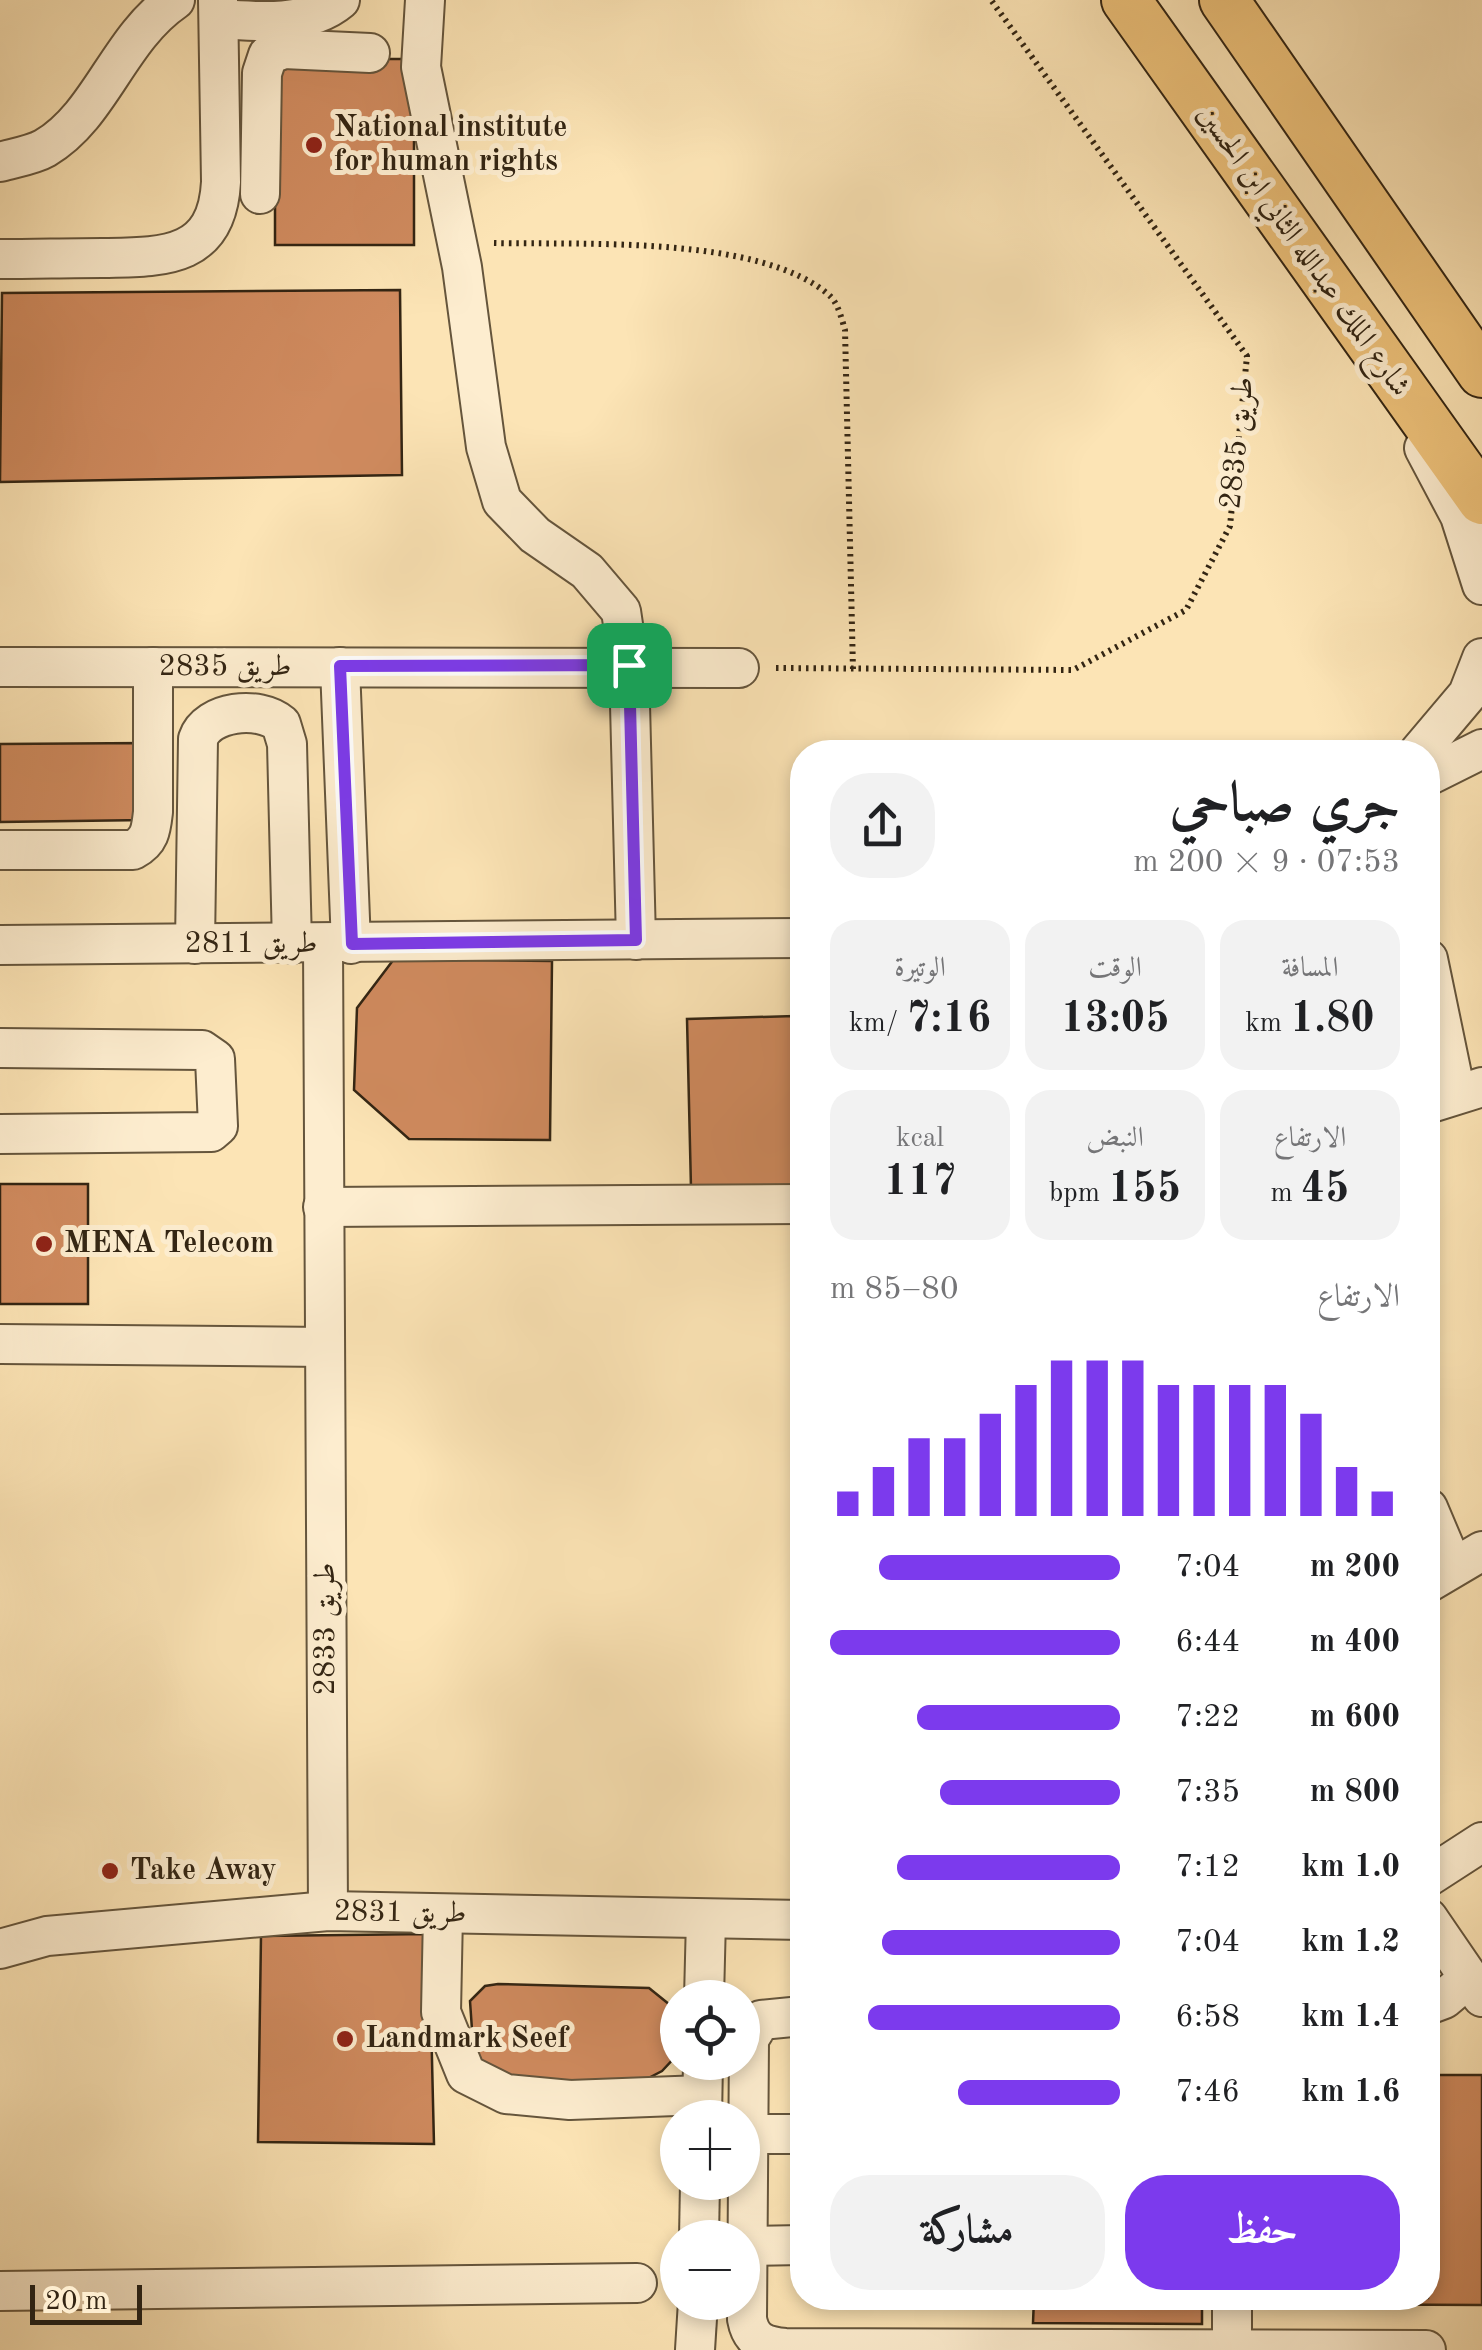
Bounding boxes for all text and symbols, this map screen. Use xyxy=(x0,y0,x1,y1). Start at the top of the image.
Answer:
street label: شارع الملك عبدالله الثاني ابن الحسين xyxy=(1184,100,1415,407)
place label: National institute for human rights xyxy=(334,113,567,177)
marker: National institute for human rights xyxy=(303,134,325,156)
street label: طريق 2835 xyxy=(1216,375,1262,511)
pin xyxy=(587,623,672,708)
icon: arrive xyxy=(602,638,657,693)
street label: طريق 2835 xyxy=(159,652,291,684)
button: share xyxy=(830,773,935,878)
text: جري صباحي xyxy=(1170,778,1400,833)
text: 07:53 · 9 × 200 m xyxy=(1133,847,1400,879)
street label: طريق 2811 xyxy=(185,929,317,961)
text: الوتيرة xyxy=(894,955,946,983)
text: الوقت xyxy=(1088,955,1142,983)
text: المسافة xyxy=(1281,955,1339,983)
text: 7:16 xyxy=(906,999,991,1041)
text: 13:05 xyxy=(1060,999,1170,1041)
text: 1.80 xyxy=(1290,999,1375,1041)
text: /km xyxy=(849,1010,906,1038)
text: km xyxy=(1245,1010,1290,1038)
text: kcal xyxy=(896,1125,944,1153)
text: النبض xyxy=(1086,1125,1144,1153)
text: الارتفاع xyxy=(1274,1125,1346,1153)
text: 117 xyxy=(883,1162,957,1204)
text: 155 xyxy=(1108,1169,1181,1211)
text: 45 xyxy=(1301,1169,1349,1211)
text: bpm xyxy=(1049,1180,1108,1208)
text: m xyxy=(1271,1180,1301,1208)
place label: MENA Telecom xyxy=(64,1229,274,1259)
marker: MENA Telecom xyxy=(33,1233,55,1255)
text: 80–85 m xyxy=(830,1274,958,1306)
text: الارتفاع xyxy=(1317,1282,1400,1314)
text: 7:04 xyxy=(1175,1552,1240,1584)
text: 200 m xyxy=(1310,1552,1400,1584)
street label: طريق 2833 xyxy=(311,1563,343,1695)
text: 6:44 xyxy=(1175,1627,1240,1659)
text: 400 m xyxy=(1310,1627,1400,1659)
text: 7:22 xyxy=(1175,1702,1240,1734)
text: 600 m xyxy=(1310,1702,1400,1734)
text: 7:35 xyxy=(1175,1777,1240,1809)
text: 800 m xyxy=(1310,1777,1400,1809)
text: 7:12 xyxy=(1175,1852,1240,1884)
text: 1.0 km xyxy=(1301,1852,1400,1884)
place label: Take Away xyxy=(130,1856,277,1886)
marker: Take Away xyxy=(99,1860,121,1882)
street label: طريق 2831 xyxy=(333,1897,467,1931)
text: 7:04 xyxy=(1175,1927,1240,1959)
text: 1.2 km xyxy=(1301,1927,1400,1959)
map controls xyxy=(660,1980,760,2320)
button: locate xyxy=(660,1980,760,2080)
text: 6:58 xyxy=(1175,2002,1240,2034)
text: 1.4 km xyxy=(1301,2002,1400,2034)
place label: Landmark Seef xyxy=(365,2024,571,2054)
marker: Landmark Seef xyxy=(334,2028,356,2050)
text: 7:46 xyxy=(1175,2077,1240,2109)
text: 1.6 km xyxy=(1301,2077,1400,2109)
button: + xyxy=(660,2100,760,2200)
button: مشاركة xyxy=(830,2175,1105,2290)
button: حفظ xyxy=(1125,2175,1400,2290)
button: − xyxy=(660,2220,760,2320)
scale bar xyxy=(30,2280,142,2324)
text: 20 m xyxy=(45,2288,108,2316)

